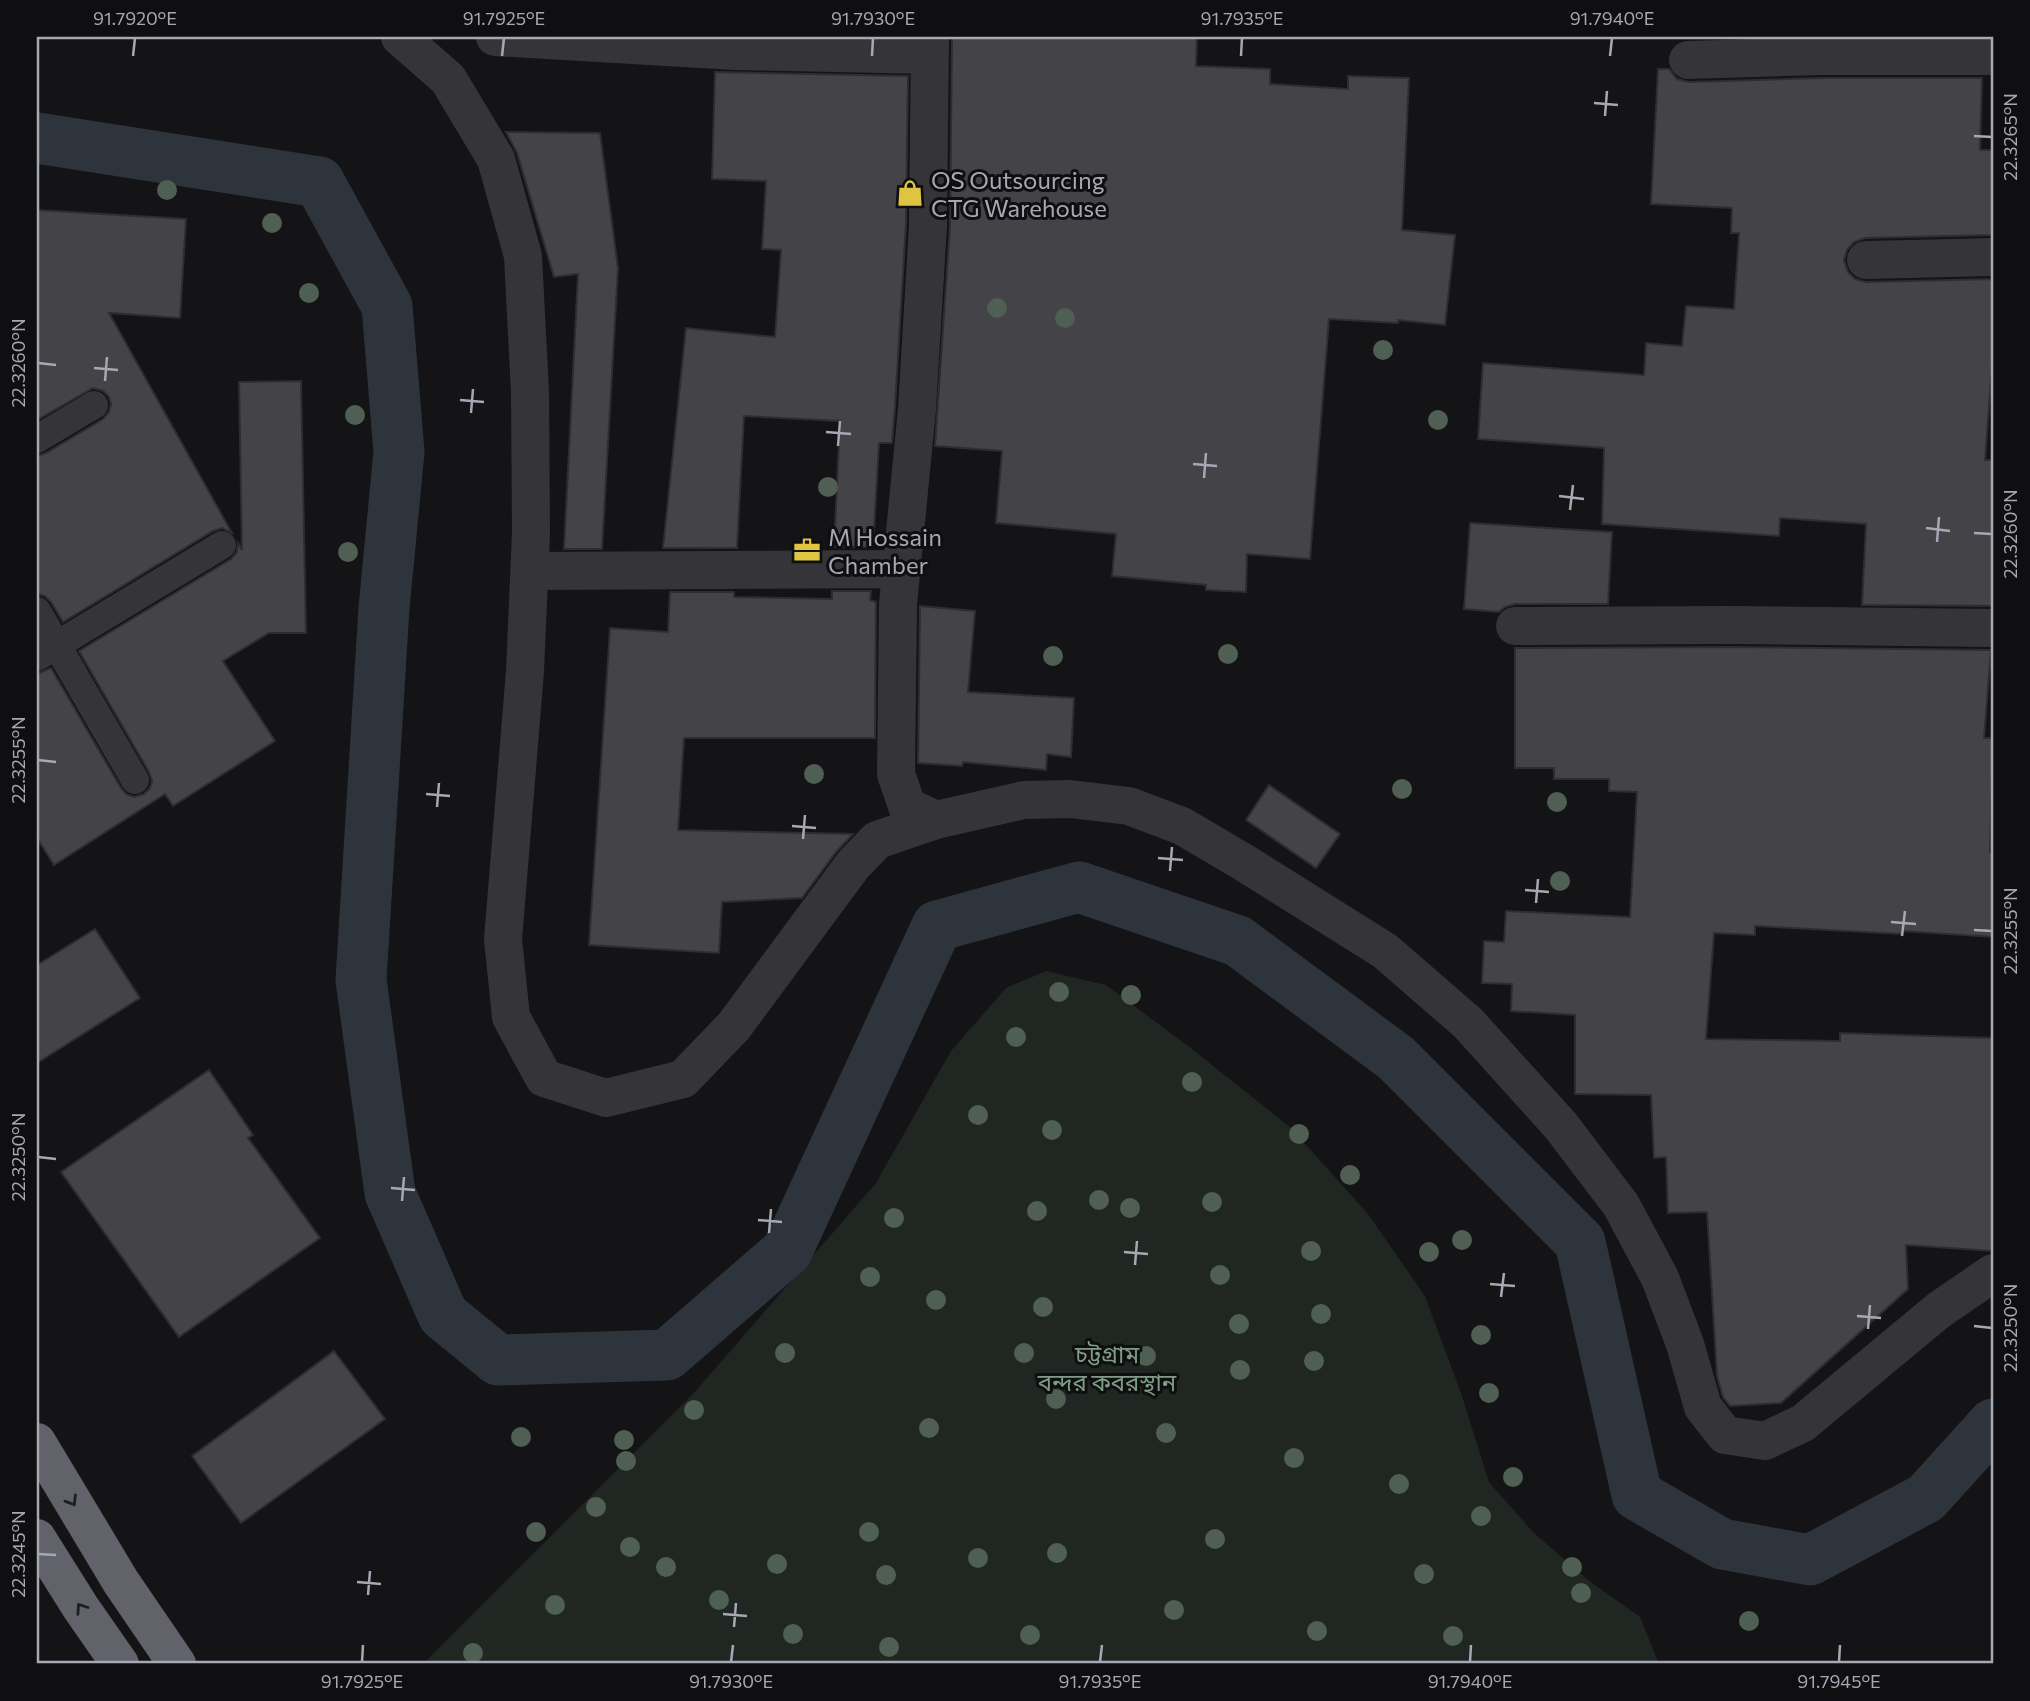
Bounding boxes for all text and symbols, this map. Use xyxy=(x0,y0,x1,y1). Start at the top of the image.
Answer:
text: 91.7920°E xyxy=(93,7,177,29)
text: 91.7925°E xyxy=(463,7,545,29)
text: 91.7930°E xyxy=(831,7,915,29)
text: 91.7935°E xyxy=(1201,7,1283,29)
text: 91.7940°E xyxy=(1570,7,1654,29)
text: 22.3265°N xyxy=(1999,93,2021,181)
place label: OS Outsourcing CTG Warehouse xyxy=(931,165,1107,222)
shop icon: OS Outsourcing CTG Warehouse xyxy=(895,178,925,208)
text: 22.3260°N xyxy=(7,318,29,408)
text: 22.3260°N xyxy=(1999,489,2021,579)
place label: M Hossain Chamber xyxy=(828,522,942,579)
office icon: M Hossain Chamber xyxy=(792,535,822,565)
text: 22.3255°N xyxy=(7,716,29,804)
text: 22.3255°N xyxy=(1999,887,2021,975)
text: 22.3250°N xyxy=(7,1113,29,1201)
text: 22.3250°N xyxy=(1999,1284,2021,1372)
park label: চট্টগ্রাম বন্দর কবরস্থান xyxy=(1037,1339,1177,1396)
one-way arrow xyxy=(64,1493,77,1506)
text: 22.3245°N xyxy=(7,1510,29,1598)
one-way arrow xyxy=(77,1603,89,1616)
text: 91.7925°E xyxy=(321,1670,403,1692)
text: 91.7930°E xyxy=(689,1670,773,1692)
text: 91.7935°E xyxy=(1059,1670,1141,1692)
text: 91.7940°E xyxy=(1428,1670,1512,1692)
text: 91.7945°E xyxy=(1797,1670,1881,1692)

